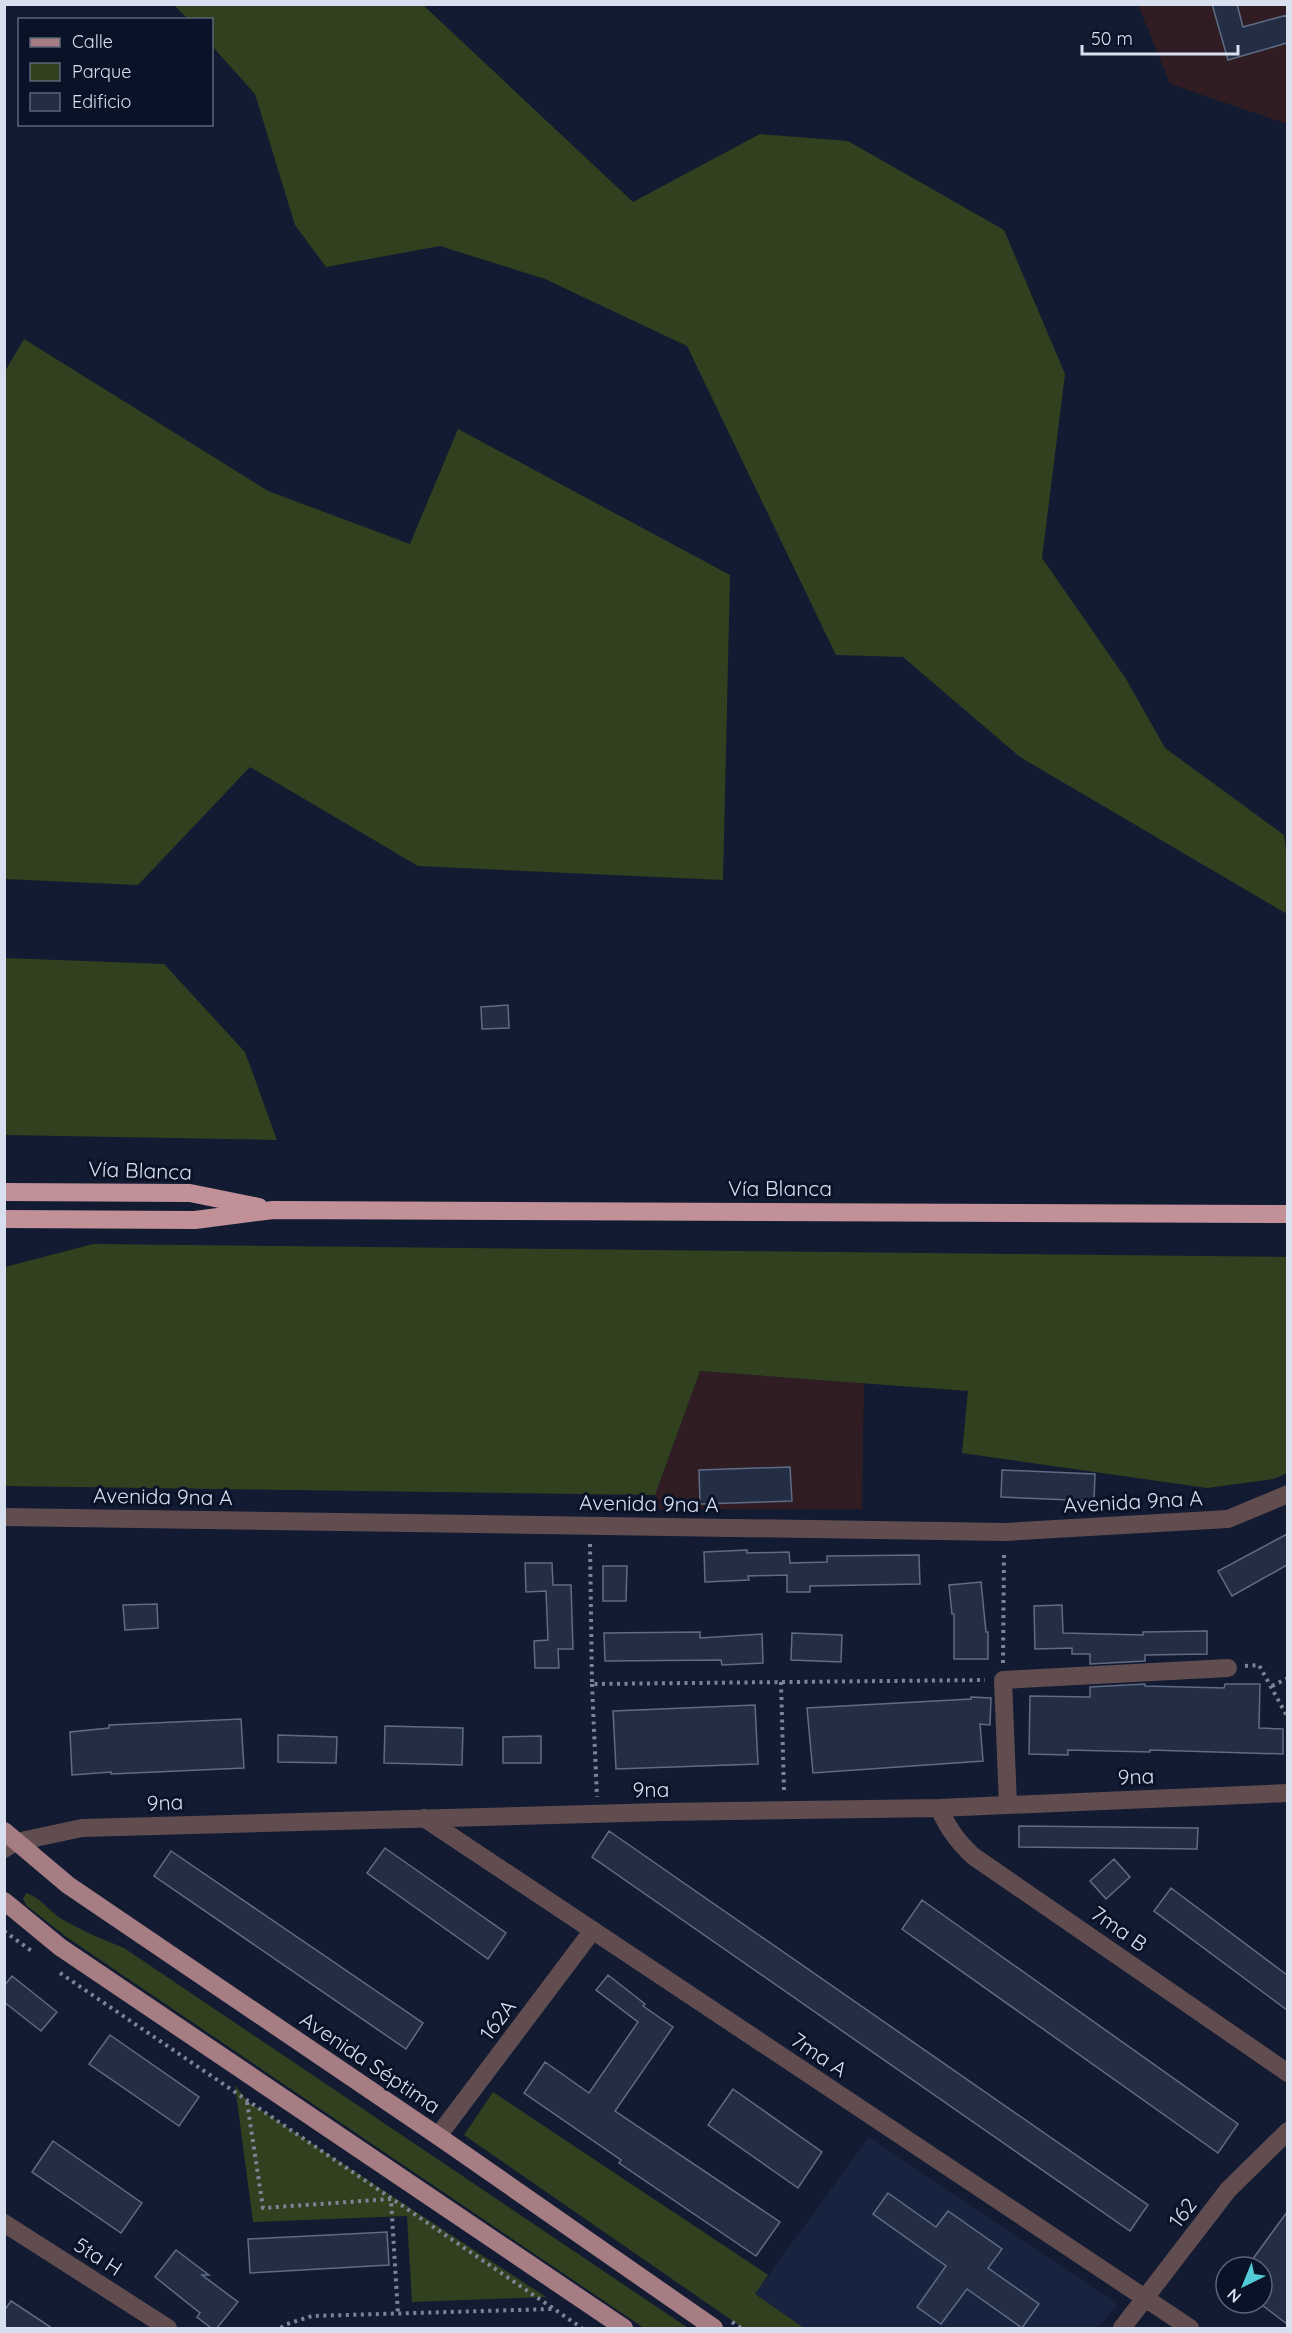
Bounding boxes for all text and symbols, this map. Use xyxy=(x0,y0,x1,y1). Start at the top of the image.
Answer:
legend xyxy=(18,18,213,126)
scale bar xyxy=(1082,18,1238,56)
text: 50 m xyxy=(1091,27,1133,50)
text: Calle xyxy=(72,30,113,53)
text: Parque xyxy=(72,60,131,83)
text: Edificio xyxy=(72,90,131,113)
street label: Vía Blanca xyxy=(88,1155,192,1185)
street label: Vía Blanca xyxy=(728,1175,832,1201)
street label: Avenida 9na A xyxy=(93,1482,233,1510)
street label: Avenida 9na A xyxy=(1063,1484,1203,1518)
street label: Avenida 9na A xyxy=(579,1489,719,1517)
street label: 9na xyxy=(1117,1762,1155,1790)
street label: 9na xyxy=(632,1776,670,1802)
street label: 9na xyxy=(146,1788,184,1816)
street label: 7ma B xyxy=(1087,1900,1152,1957)
street label: 162A xyxy=(473,1994,521,2045)
street label: Avenida Séptima xyxy=(295,2006,446,2119)
street label: 7ma A xyxy=(787,2026,853,2082)
street label: 162 xyxy=(1163,2192,1202,2232)
street label: 5ta H xyxy=(70,2231,127,2281)
north arrow xyxy=(1214,2255,1274,2315)
text: N xyxy=(1223,2285,1245,2307)

